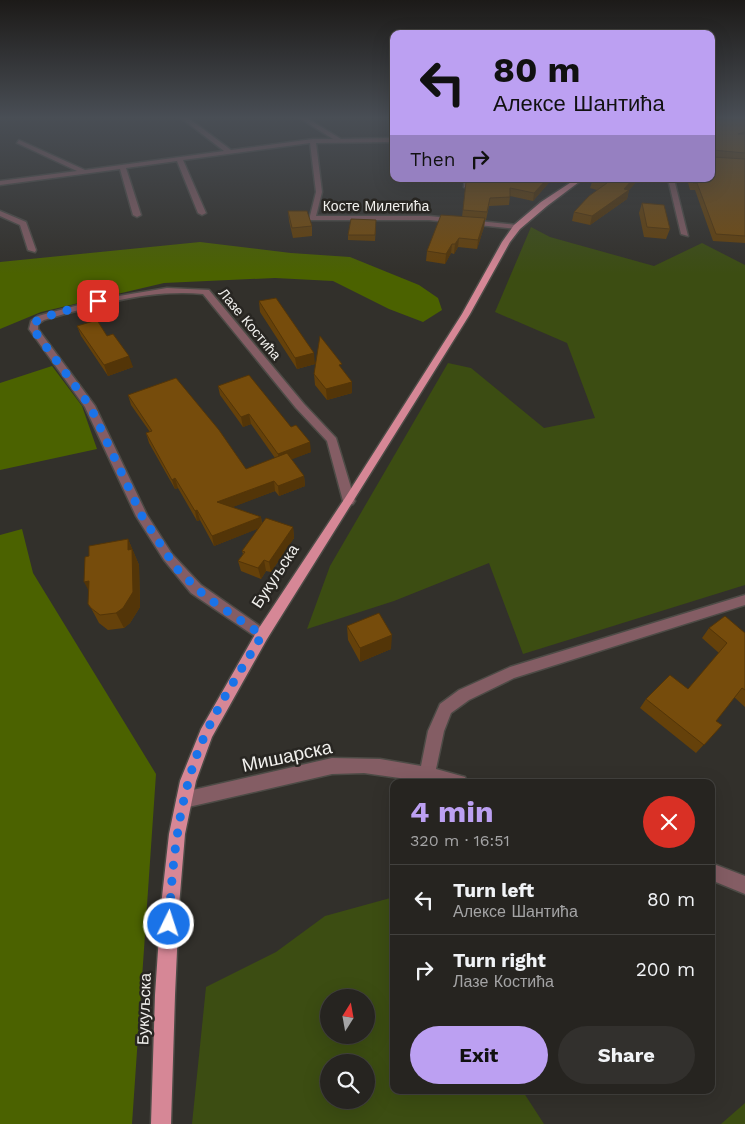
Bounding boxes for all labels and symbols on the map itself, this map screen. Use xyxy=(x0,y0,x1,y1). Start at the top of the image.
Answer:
street label: Косте Милетића xyxy=(323,198,429,214)
pin xyxy=(77,280,119,322)
street label: Лазе Костића xyxy=(215,285,285,363)
street label: Букуљска xyxy=(247,541,303,611)
street label: Мишарска xyxy=(240,735,335,777)
position arrow xyxy=(142,897,194,949)
street label: Букуљска xyxy=(133,973,155,1045)
north arrow xyxy=(320,989,375,1044)

